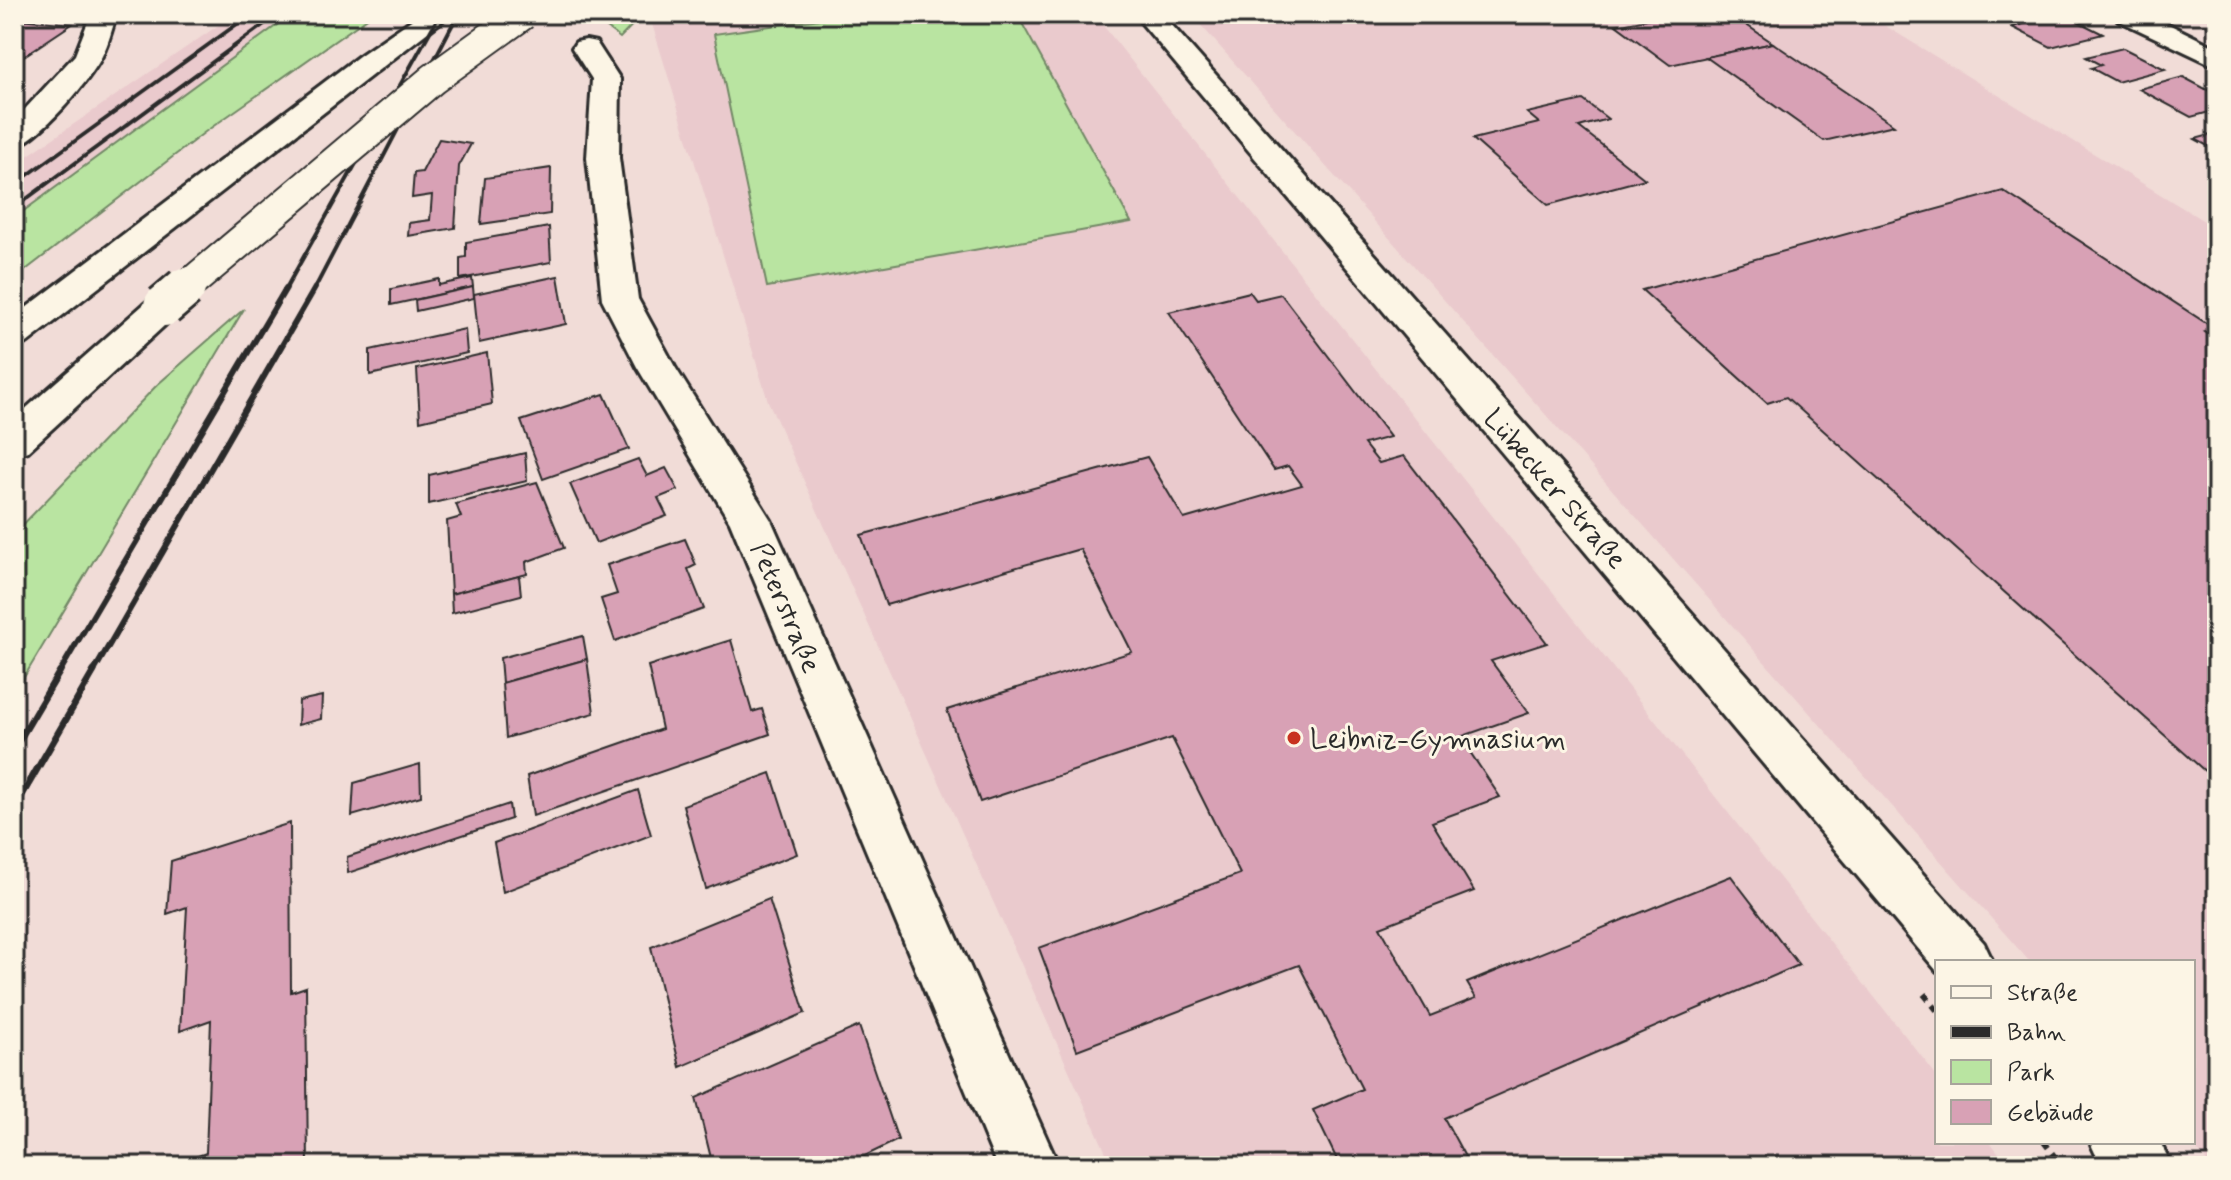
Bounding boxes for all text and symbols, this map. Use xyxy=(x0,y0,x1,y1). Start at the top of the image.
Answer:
street label: Lübecker Straße xyxy=(1474,402,1634,578)
street label: Peterstraße xyxy=(741,537,829,679)
place label: Leibniz-Gymnasium xyxy=(1310,722,1566,759)
marker: Leibniz-Gymnasium xyxy=(1285,729,1303,747)
legend xyxy=(1935,960,2195,1144)
text: Straße xyxy=(2007,978,2078,1009)
text: Bahn xyxy=(2007,1018,2066,1049)
text: Park xyxy=(2007,1058,2055,1089)
text: Gebäude xyxy=(2007,1098,2094,1129)

